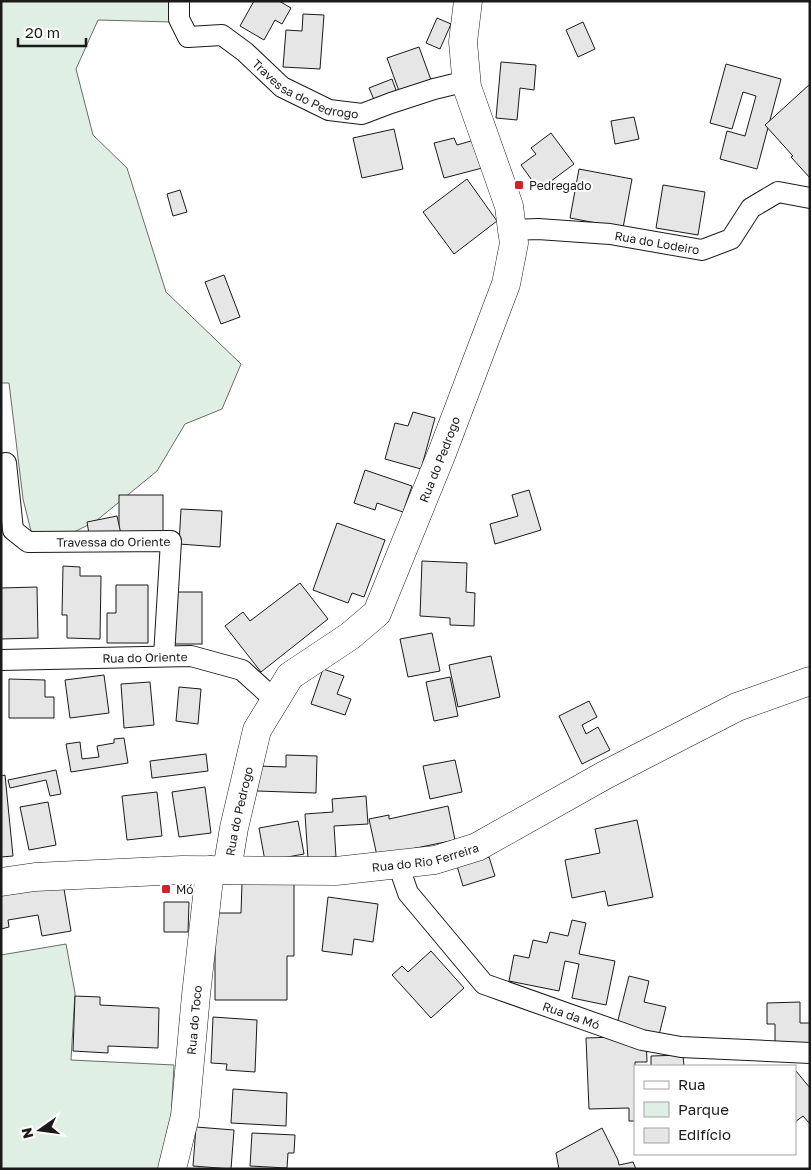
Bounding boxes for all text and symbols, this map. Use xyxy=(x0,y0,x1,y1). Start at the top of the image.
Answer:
scale bar xyxy=(18,15,85,47)
text: 20 m xyxy=(25,23,60,41)
street label: Travessa do Pedrogo xyxy=(250,56,359,121)
place label: Pedregado xyxy=(529,178,591,193)
marker: Pedregado xyxy=(513,179,525,191)
street label: Rua do Lodeiro xyxy=(614,227,701,257)
street label: Rua do Pedrogo xyxy=(415,414,463,504)
street label: Travessa do Oriente xyxy=(56,534,170,549)
street label: Rua do Oriente xyxy=(102,649,188,665)
street label: Rua do Pedrogo xyxy=(222,765,256,857)
street label: Rua do Rio Ferreira xyxy=(371,839,481,874)
place label: Mó xyxy=(176,882,194,897)
marker: Mó xyxy=(160,883,172,895)
street label: Rua do Toco xyxy=(183,984,205,1055)
street label: Rua da Mó xyxy=(541,998,602,1032)
legend xyxy=(634,1065,796,1155)
text: Rua xyxy=(678,1075,705,1093)
text: Parque xyxy=(678,1100,729,1118)
north arrow xyxy=(15,1105,65,1155)
text: Edifício xyxy=(678,1125,731,1143)
text: N xyxy=(17,1126,36,1140)

